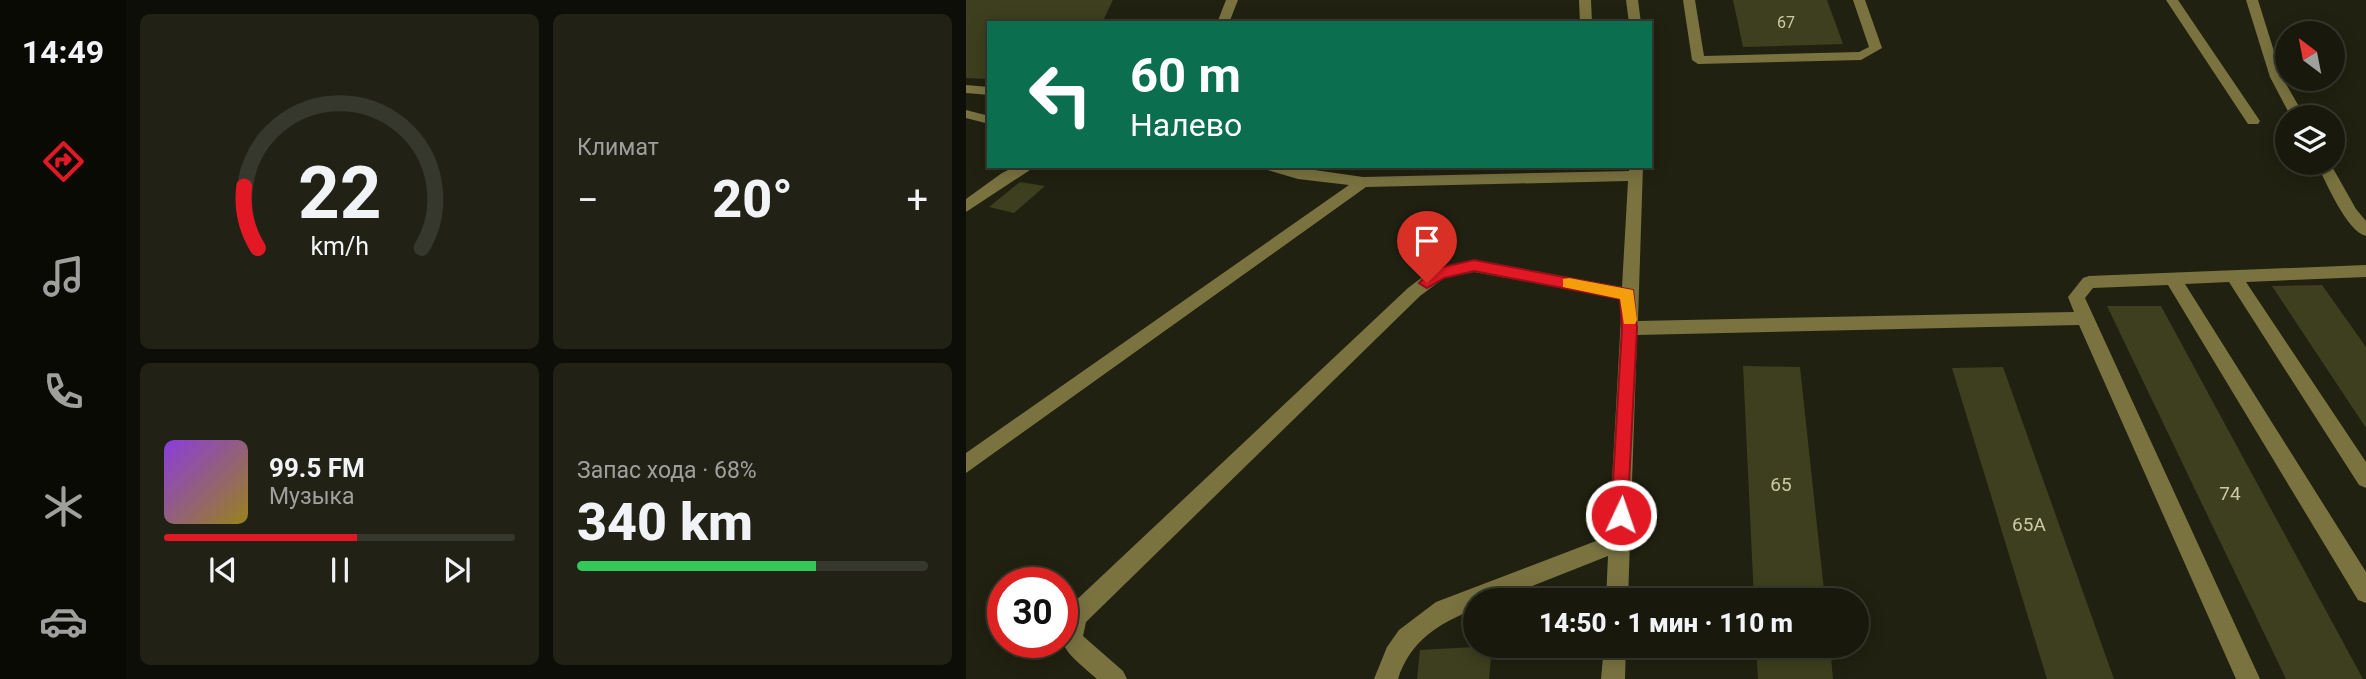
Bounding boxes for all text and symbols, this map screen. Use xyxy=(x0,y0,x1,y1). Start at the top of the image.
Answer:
house number: 67 xyxy=(1777,13,1795,32)
north arrow xyxy=(2275,21,2345,91)
map controls xyxy=(2275,21,2345,175)
text: 14:49 xyxy=(22,33,104,71)
text: 60 m xyxy=(1130,47,1241,104)
icon: left xyxy=(1015,49,1106,140)
button: layers xyxy=(2275,105,2345,175)
text: Налево xyxy=(1130,106,1242,144)
text: Климат xyxy=(577,134,659,161)
icon: directions xyxy=(39,137,88,186)
text: 22 xyxy=(298,150,381,236)
text: 20° xyxy=(712,169,793,230)
text: − xyxy=(577,178,599,222)
text: + xyxy=(906,178,928,222)
pin xyxy=(1397,211,1457,283)
icon: arrive xyxy=(1408,222,1446,260)
text: km/h xyxy=(310,231,369,260)
icon: music xyxy=(39,252,88,301)
icon: phone xyxy=(39,367,88,416)
text: 99.5 FM xyxy=(269,453,365,483)
text: Запас хода · 68% xyxy=(577,457,757,484)
house number: 65 xyxy=(1770,473,1792,496)
position arrow xyxy=(1584,478,1658,552)
icon: climate xyxy=(39,482,88,531)
house number: 74 xyxy=(2219,482,2241,505)
text: Музыка xyxy=(269,483,354,510)
text: 340 km xyxy=(577,492,753,553)
house number: 65А xyxy=(2012,513,2046,536)
icon: previous xyxy=(204,551,242,589)
icon: pause xyxy=(321,551,359,589)
icon: next xyxy=(438,551,476,589)
speed limit sign: 30 xyxy=(987,567,1078,658)
icon: car xyxy=(39,597,88,646)
text: 14:50 · 1 мин · 110 m xyxy=(1539,608,1793,638)

